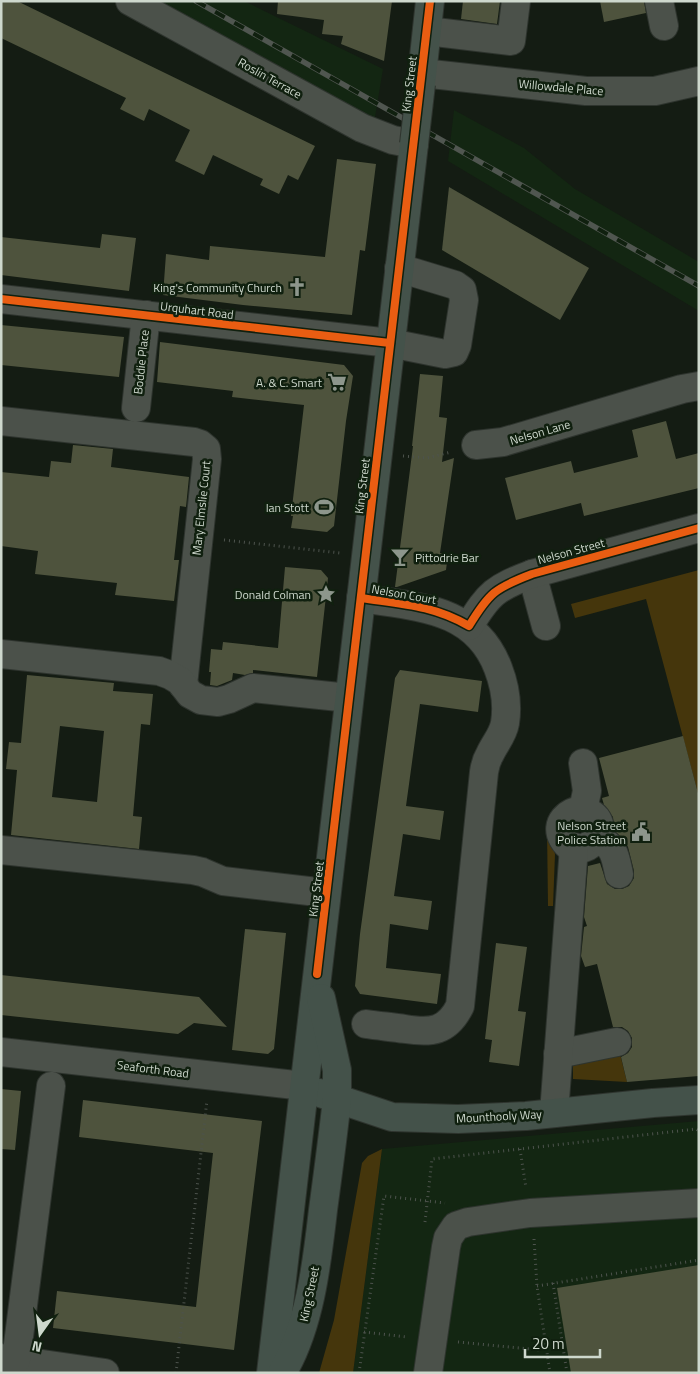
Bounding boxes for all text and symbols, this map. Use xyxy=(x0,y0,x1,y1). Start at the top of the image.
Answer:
street label: Roslin Terrace xyxy=(235,53,305,103)
street label: King Street xyxy=(396,54,422,113)
street label: Willowdale Place xyxy=(518,74,604,100)
church icon: King's Community Church xyxy=(286,276,308,298)
place label: King's Community Church xyxy=(153,278,282,297)
street label: Urquhart Road xyxy=(159,296,235,324)
street label: Boddie Place xyxy=(128,329,154,395)
supermarket icon: A. & C. Smart xyxy=(326,371,348,393)
place label: A. & C. Smart xyxy=(256,373,323,392)
street label: Nelson Lane xyxy=(508,414,572,450)
street label: King Street xyxy=(349,456,375,515)
street label: Mary Elmslie Court xyxy=(187,459,216,556)
sports icon: Ian Stott xyxy=(313,496,335,518)
place label: Ian Stott xyxy=(266,498,310,517)
street label: Nelson Street xyxy=(535,533,607,569)
bar icon: Pittodrie Bar xyxy=(389,546,411,568)
place label: Pittodrie Bar xyxy=(415,548,479,567)
street label: Nelson Court xyxy=(370,579,439,609)
place icon: Donald Colman xyxy=(315,583,337,605)
place label: Donald Colman xyxy=(235,585,311,604)
place label: Nelson Street Police Station xyxy=(557,816,627,849)
public building icon: Nelson Street Police Station xyxy=(630,821,652,843)
street label: King Street xyxy=(303,859,329,918)
street label: Seaforth Road xyxy=(116,1055,190,1083)
street label: Mounthooly Way xyxy=(456,1104,543,1128)
street label: King Street xyxy=(294,1264,324,1323)
north arrow xyxy=(15,1309,65,1359)
scale bar xyxy=(525,1326,600,1358)
text: 20 m xyxy=(532,1332,565,1355)
text: N xyxy=(29,1336,44,1358)

